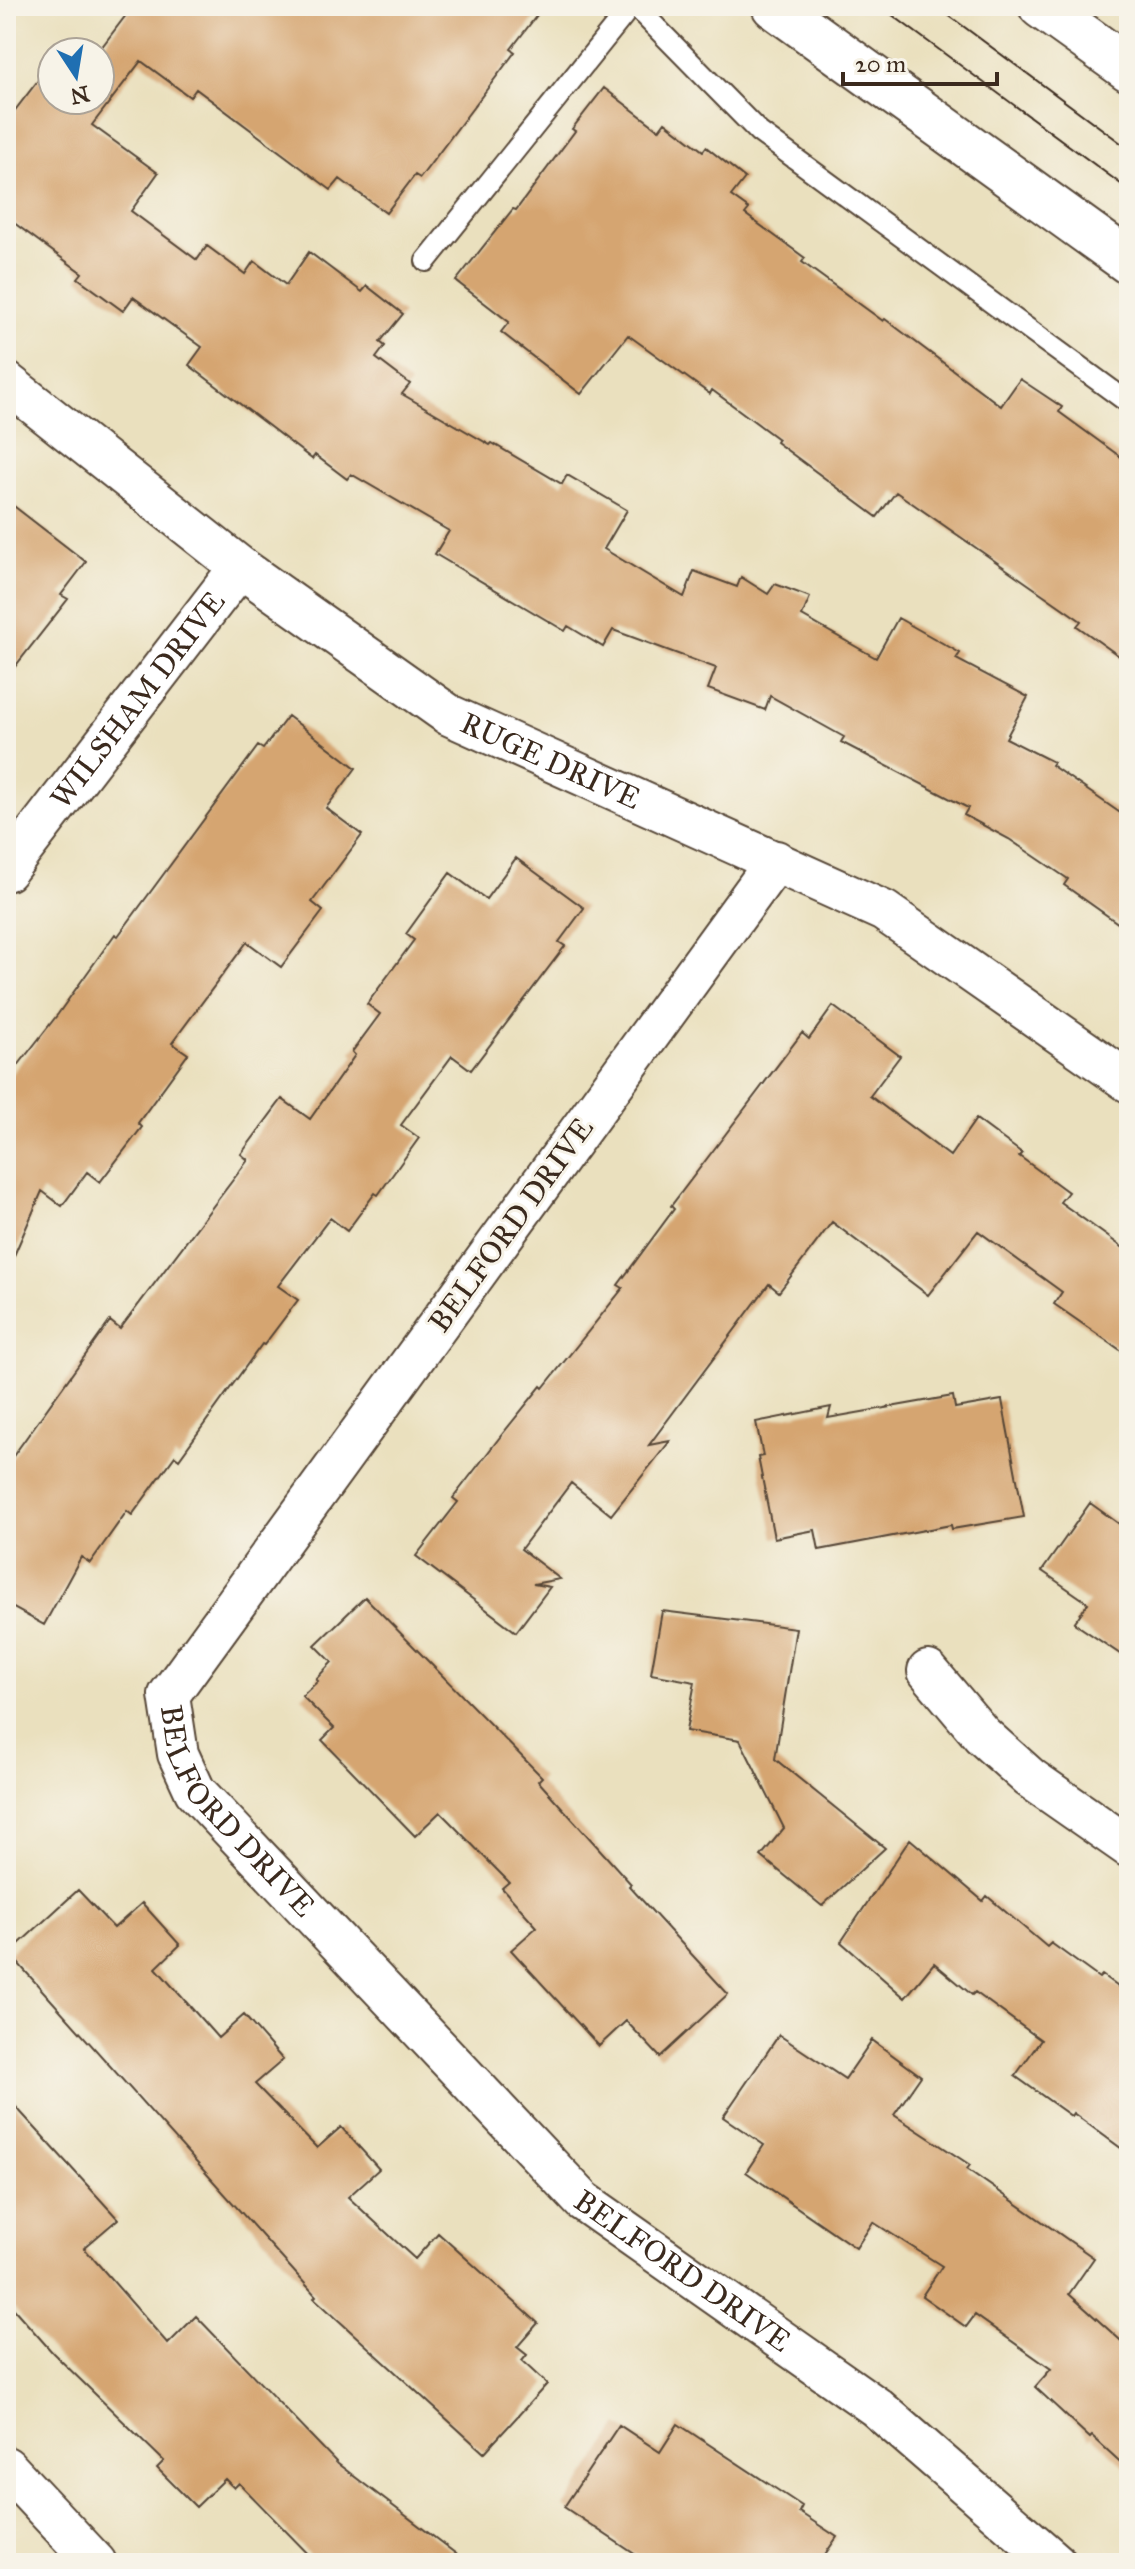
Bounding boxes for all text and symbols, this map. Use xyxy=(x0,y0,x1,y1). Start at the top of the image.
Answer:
north arrow xyxy=(36,36,116,116)
scale bar xyxy=(843,36,997,86)
text: 20 m xyxy=(855,49,906,79)
text: N xyxy=(68,80,92,110)
street label: WILSHAM DRIVE xyxy=(43,584,233,815)
street label: RUGE DRIVE xyxy=(455,705,646,817)
street label: BELFORD DRIVE xyxy=(421,1111,601,1339)
street label: BELFORD DRIVE xyxy=(153,1702,322,1924)
street label: BELFORD DRIVE xyxy=(567,2182,798,2359)

